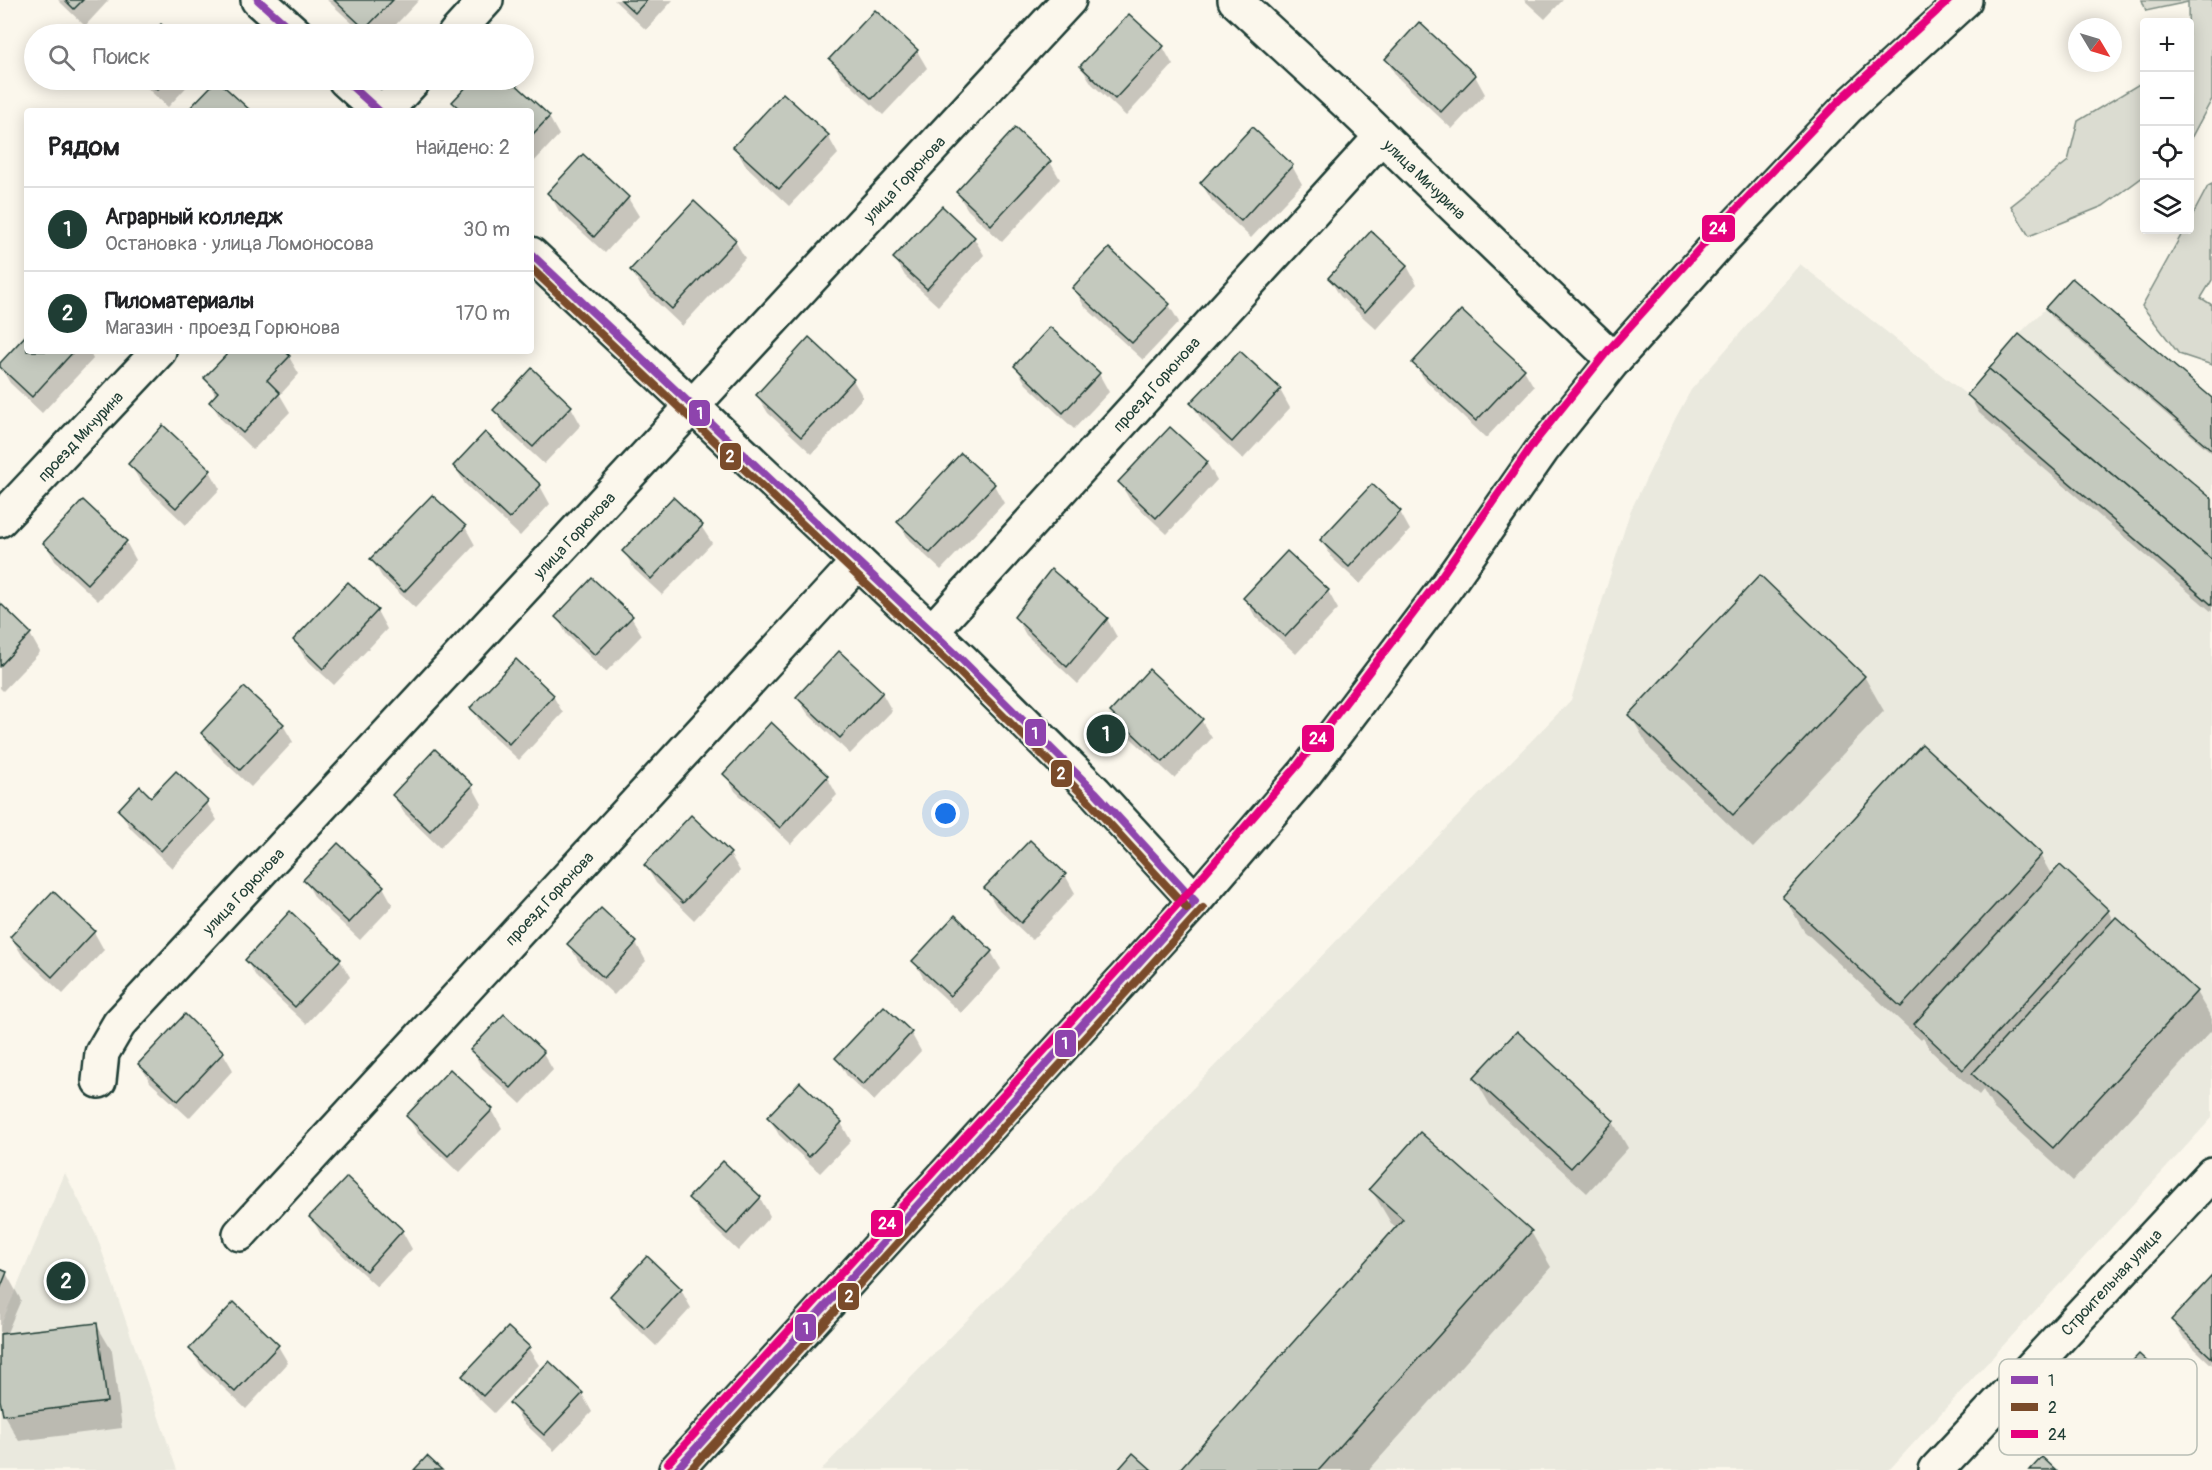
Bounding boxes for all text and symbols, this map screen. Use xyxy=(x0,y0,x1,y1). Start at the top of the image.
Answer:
north arrow xyxy=(2068,18,2122,72)
map controls xyxy=(2140,18,2194,234)
button: + xyxy=(2140,18,2194,72)
search box xyxy=(24,24,534,90)
icon: search xyxy=(45,41,78,74)
text: Поиск xyxy=(93,43,150,71)
button: − xyxy=(2140,72,2194,126)
button: locate xyxy=(2140,126,2194,180)
text: Рядом xyxy=(48,131,120,163)
street label: улица Горюнова xyxy=(859,132,950,228)
text: Найдено: 2 xyxy=(415,135,510,160)
street label: улица Мичурина xyxy=(1378,135,1470,224)
button: layers xyxy=(2140,180,2194,234)
text: Аграрный колледж xyxy=(105,203,283,231)
line badge: 24 xyxy=(1701,214,1736,243)
text: 1 xyxy=(64,217,71,242)
text: 30 m xyxy=(463,217,510,242)
text: 24 xyxy=(1709,219,1728,239)
text: Остановка · улица Ломоносова xyxy=(105,231,374,256)
text: Пиломатериалы xyxy=(105,287,254,315)
text: 2 xyxy=(62,301,73,326)
text: 170 m xyxy=(456,301,510,326)
text: Магазин · проезд Горюнова xyxy=(105,315,340,340)
street label: проезд Горюнова xyxy=(1109,333,1205,436)
street label: проезд Мичурина xyxy=(34,387,128,486)
line badge: 1 xyxy=(688,399,711,427)
text: 1 xyxy=(697,404,703,424)
line badge: 2 xyxy=(719,442,742,471)
text: 2 xyxy=(726,447,735,467)
street label: улица Горюнова xyxy=(529,488,620,584)
pin: 1 xyxy=(1086,712,1126,756)
line badge: 1 xyxy=(1024,718,1047,747)
text: 1 xyxy=(1032,724,1038,744)
line badge: 24 xyxy=(1301,724,1335,753)
text: 24 xyxy=(1309,729,1328,749)
line badge: 2 xyxy=(1050,759,1073,788)
text: 2 xyxy=(1057,764,1066,784)
your location xyxy=(931,799,960,828)
street label: улица Горюнова xyxy=(198,844,289,940)
street label: проезд Горюнова xyxy=(501,848,598,950)
line badge: 1 xyxy=(1054,1029,1077,1058)
text: 1 xyxy=(1062,1034,1068,1054)
line badge: 24 xyxy=(870,1209,904,1238)
text: 24 xyxy=(878,1214,897,1234)
street label: Строительная улица xyxy=(2057,1225,2166,1340)
pin: 2 xyxy=(46,1258,86,1304)
line badge: 2 xyxy=(837,1282,860,1311)
text: 2 xyxy=(845,1287,854,1307)
line badge: 1 xyxy=(794,1313,817,1342)
text: 1 xyxy=(803,1319,809,1339)
legend xyxy=(1999,1359,2197,1455)
text: 1 xyxy=(2048,1371,2054,1391)
text: 2 xyxy=(2048,1398,2057,1418)
text: 24 xyxy=(2048,1425,2066,1445)

